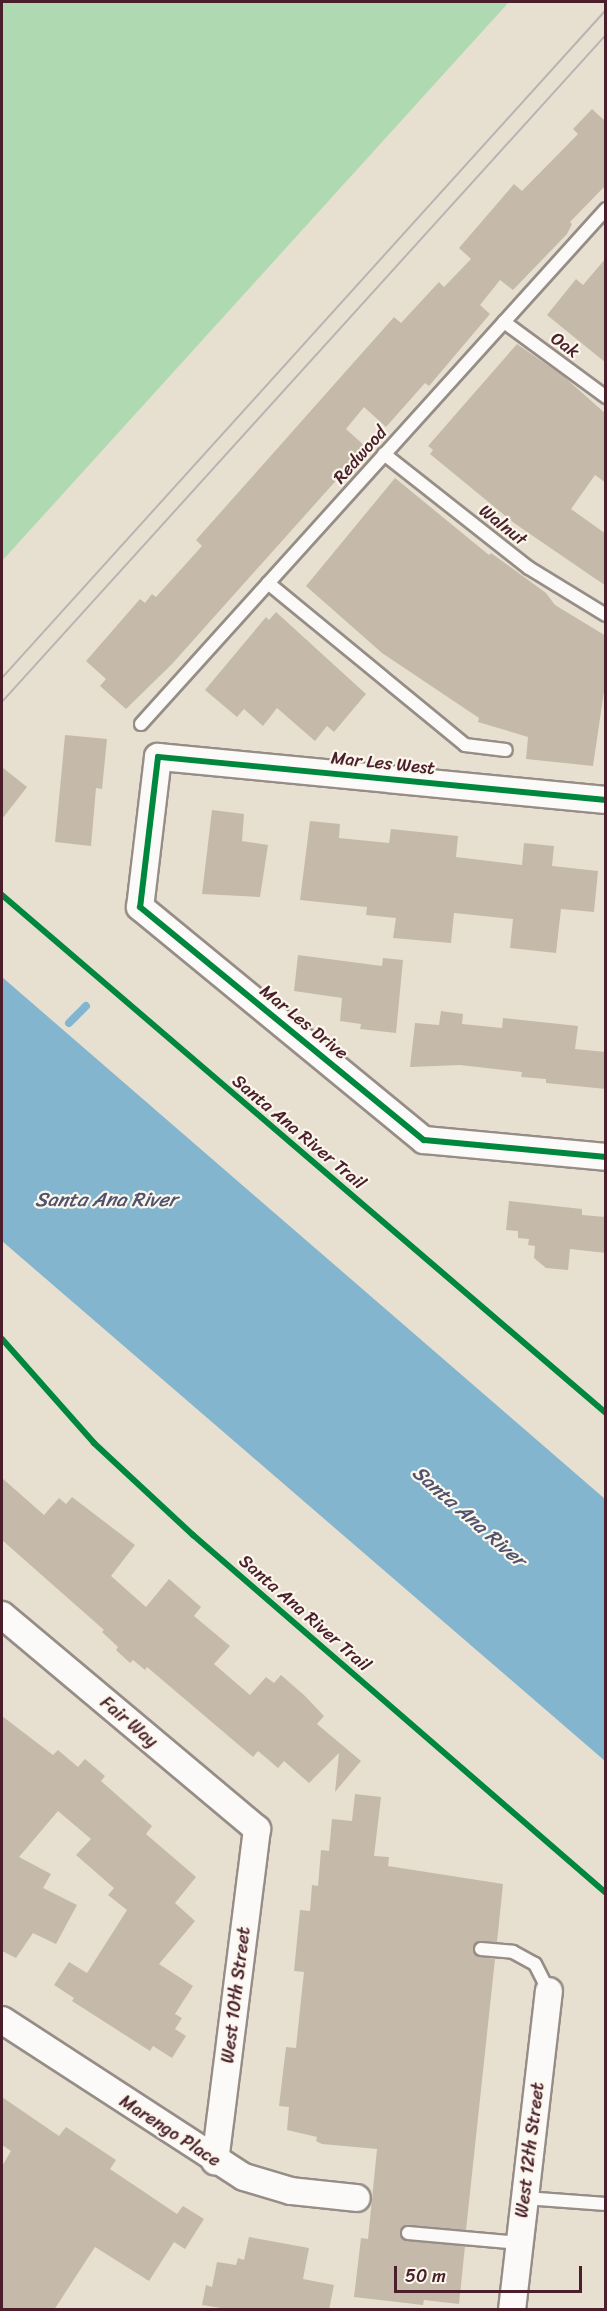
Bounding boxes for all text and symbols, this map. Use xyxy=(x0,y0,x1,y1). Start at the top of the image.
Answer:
street label: Oak xyxy=(546,327,584,363)
street label: Redwood xyxy=(329,422,391,488)
street label: Walnut xyxy=(475,500,531,550)
street label: Mar Les West xyxy=(329,747,437,779)
street label: Mar Les Drive xyxy=(256,980,352,1064)
street label: Santa Ana River Trail xyxy=(228,1070,370,1194)
water label: Santa Ana River xyxy=(35,1187,177,1211)
water label: Santa Ana River xyxy=(408,1460,530,1572)
street label: Santa Ana River Trail xyxy=(235,1550,375,1676)
street label: Fair Way xyxy=(96,1692,162,1752)
street label: West 10th Street xyxy=(217,1926,255,2064)
street label: West 12th Street xyxy=(511,2081,549,2219)
street label: Marengo Place xyxy=(115,2090,225,2172)
scale bar xyxy=(397,2254,584,2292)
text: 50 m xyxy=(405,2260,446,2292)

